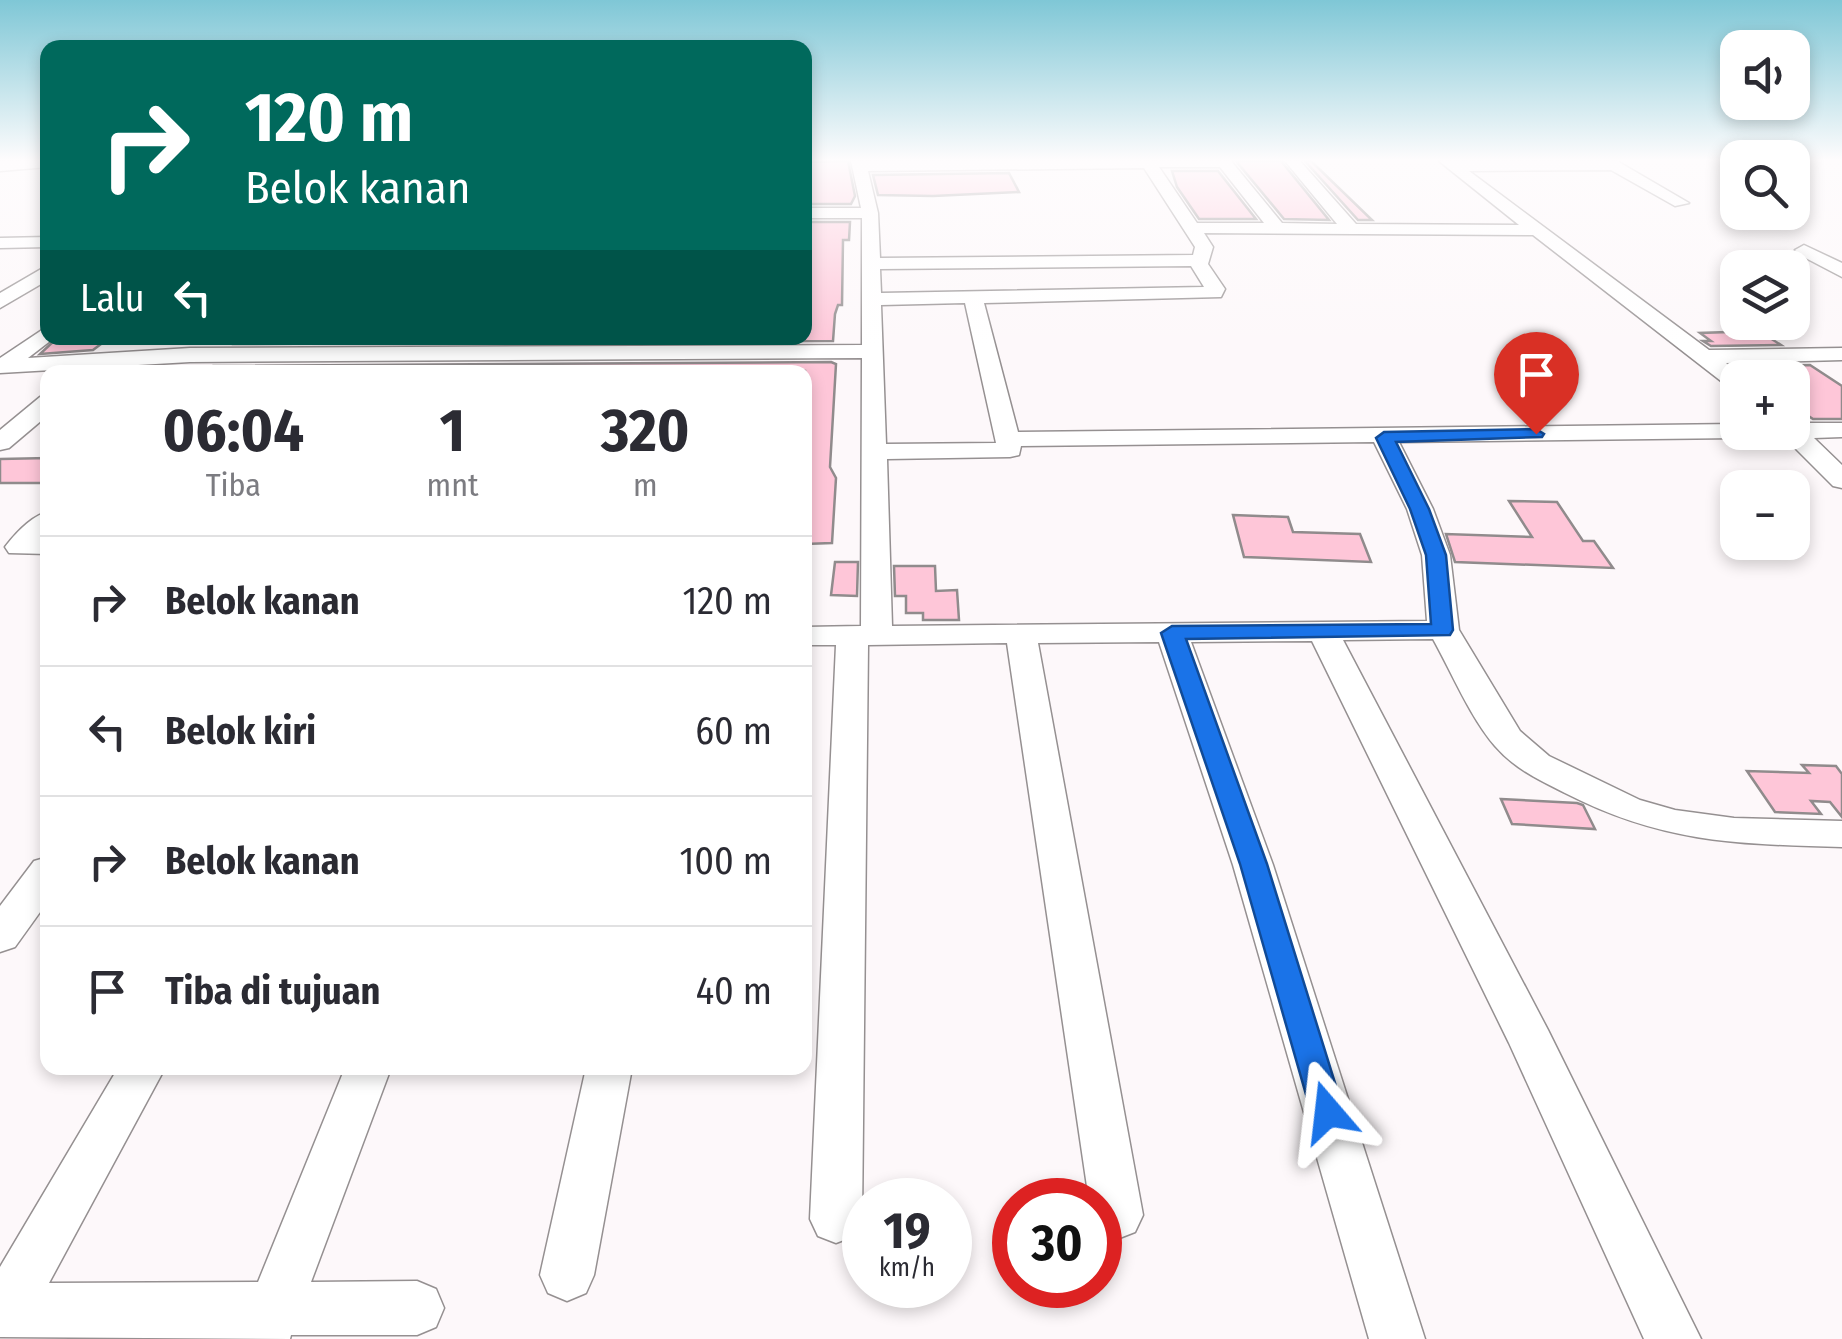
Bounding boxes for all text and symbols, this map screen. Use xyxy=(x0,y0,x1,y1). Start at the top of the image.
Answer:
map controls xyxy=(1720,30,1810,560)
button: sound xyxy=(1720,30,1810,120)
text: 120 m xyxy=(245,76,413,160)
icon: right xyxy=(80,80,210,210)
button: search xyxy=(1720,140,1810,230)
text: Belok kanan xyxy=(245,161,471,215)
button: layers xyxy=(1720,250,1810,340)
icon: left xyxy=(165,270,220,325)
text: Lalu xyxy=(80,275,145,321)
pin xyxy=(1494,332,1579,435)
icon: arrive xyxy=(1509,347,1564,402)
button: + xyxy=(1720,360,1810,450)
text: 06:04 xyxy=(163,395,304,467)
text: 1 xyxy=(440,395,465,467)
text: 320 xyxy=(601,395,689,467)
text: Tiba xyxy=(206,466,261,504)
text: mnt xyxy=(427,466,478,504)
text: m xyxy=(633,466,658,504)
button: − xyxy=(1720,470,1810,560)
icon: right xyxy=(80,574,135,629)
text: Belok kanan xyxy=(165,578,360,624)
text: 120 m xyxy=(682,578,772,624)
icon: left xyxy=(80,704,135,759)
text: Belok kiri xyxy=(165,708,316,754)
text: 60 m xyxy=(695,708,772,754)
icon: right xyxy=(80,834,135,889)
text: Belok kanan xyxy=(165,838,360,884)
text: 100 m xyxy=(679,838,772,884)
icon: arrive xyxy=(80,964,135,1019)
text: Tiba di tujuan xyxy=(165,968,381,1014)
text: 40 m xyxy=(696,968,772,1014)
position arrow xyxy=(1276,1060,1380,1164)
speed limit sign: 30 xyxy=(992,1178,1122,1308)
text: 19 xyxy=(883,1201,930,1261)
text: km/h xyxy=(879,1253,935,1283)

